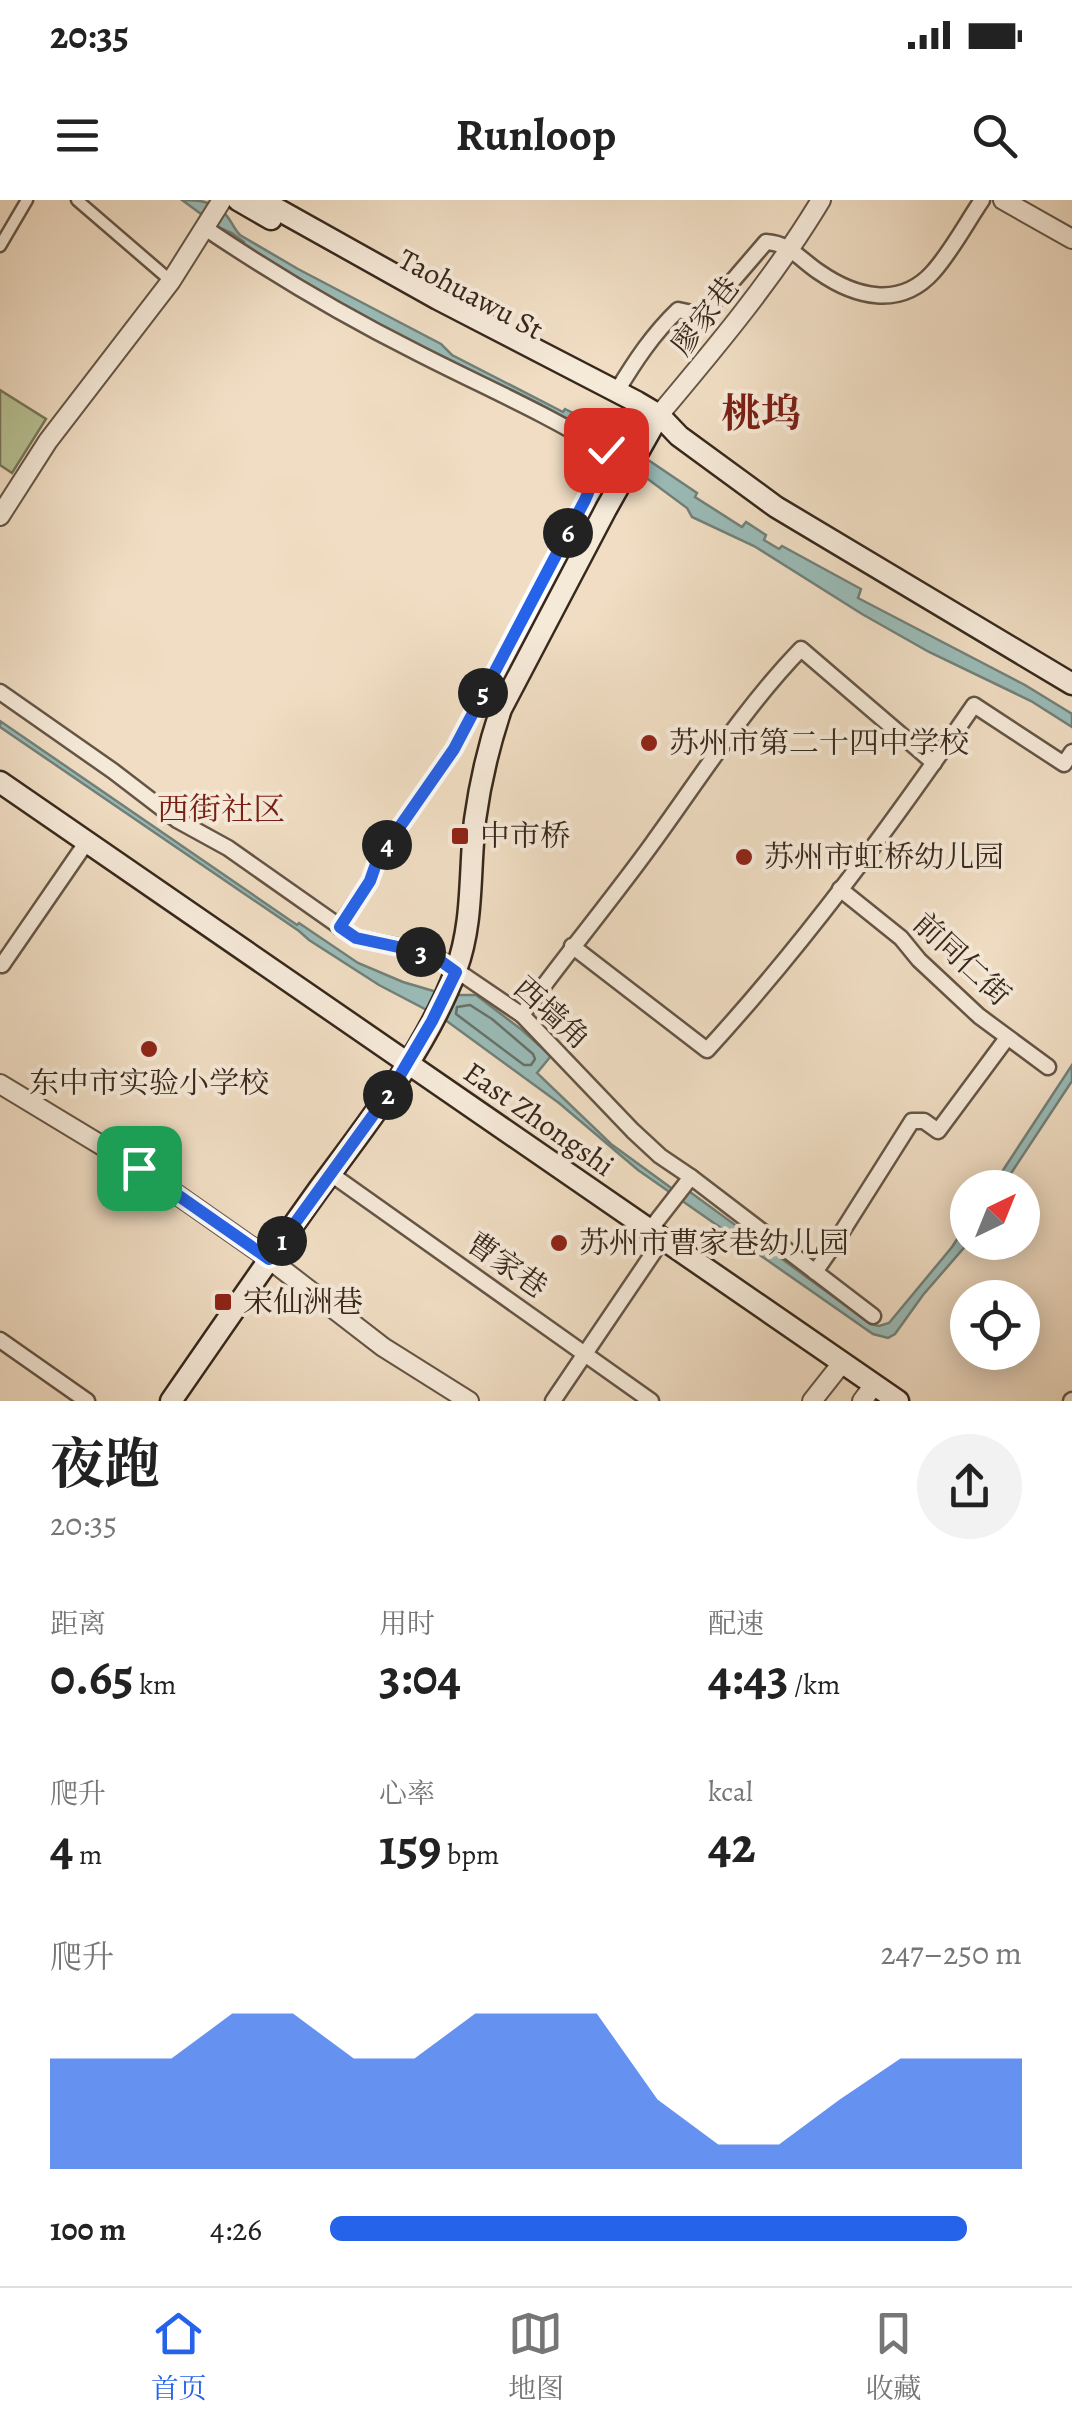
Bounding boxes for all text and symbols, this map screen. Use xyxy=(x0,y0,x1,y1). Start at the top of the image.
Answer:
text: 20:35 xyxy=(50,9,129,61)
text: Runloop xyxy=(456,104,616,166)
icon: menu xyxy=(50,108,105,163)
icon: search xyxy=(967,108,1022,163)
street label: Taohuawu St xyxy=(392,239,550,349)
street label: 廖家巷 xyxy=(662,268,748,364)
district label: 桃坞 xyxy=(721,386,801,441)
pin xyxy=(564,408,649,493)
icon: check xyxy=(579,423,634,478)
pin: 6 xyxy=(543,508,593,558)
text: 6 xyxy=(561,514,575,552)
pin: 5 xyxy=(458,668,508,718)
text: 5 xyxy=(477,674,489,712)
place label: 苏州市第二十四中学校 xyxy=(669,723,969,763)
marker: 苏州市第二十四中学校 xyxy=(638,732,660,754)
district label: 西街社区 xyxy=(157,787,285,831)
place label: 中市桥 xyxy=(480,816,570,856)
pin: 4 xyxy=(362,820,412,870)
marker: 中市桥 xyxy=(449,825,471,847)
text: 4 xyxy=(380,826,394,864)
place label: 苏州市虹桥幼儿园 xyxy=(764,837,1004,877)
marker: 苏州市虹桥幼儿园 xyxy=(733,846,755,868)
street label: 前同仁街 xyxy=(904,903,1020,1015)
pin: 3 xyxy=(396,927,446,977)
text: 3 xyxy=(415,933,427,971)
street label: 西墙角 xyxy=(505,968,599,1058)
marker: 东中市实验小学校 xyxy=(138,1038,160,1060)
street label: East Zhongshi xyxy=(456,1052,622,1186)
place label: 东中市实验小学校 xyxy=(29,1063,269,1103)
pin: 2 xyxy=(363,1070,413,1120)
text: 2 xyxy=(381,1076,395,1114)
pin xyxy=(97,1126,182,1211)
icon: arrive xyxy=(112,1141,167,1196)
north arrow xyxy=(950,1170,1040,1260)
map controls xyxy=(950,1170,1040,1370)
pin: 1 xyxy=(257,1216,307,1266)
text: 1 xyxy=(277,1222,287,1260)
street label: 曹家巷 xyxy=(459,1223,555,1307)
place label: 苏州市曹家巷幼儿园 xyxy=(579,1223,849,1263)
marker: 苏州市曹家巷幼儿园 xyxy=(548,1232,570,1254)
button: locate xyxy=(950,1280,1040,1370)
place label: 宋仙洲巷 xyxy=(243,1282,363,1322)
marker: 宋仙洲巷 xyxy=(212,1291,234,1313)
text: 夜跑 xyxy=(50,1427,160,1502)
button: share xyxy=(917,1434,1022,1539)
text: 20:35 xyxy=(50,1502,117,1546)
text: 距离 xyxy=(50,1605,106,1643)
text: 用时 xyxy=(379,1605,435,1643)
text: 配速 xyxy=(708,1605,764,1643)
text: 0.65 xyxy=(50,1643,134,1711)
text: 3:04 xyxy=(379,1643,461,1711)
text: 4:43 xyxy=(708,1643,788,1711)
text: km xyxy=(134,1666,176,1704)
text: /km xyxy=(788,1666,840,1704)
text: kcal xyxy=(708,1773,753,1811)
text: 爬升 xyxy=(50,1775,106,1813)
text: 心率 xyxy=(379,1775,435,1813)
text: 42 xyxy=(708,1811,756,1879)
text: 4 xyxy=(50,1813,74,1881)
text: 159 xyxy=(379,1813,441,1881)
text: m xyxy=(74,1836,102,1874)
text: bpm xyxy=(441,1836,499,1874)
text: 247–250 m xyxy=(880,1931,1022,1975)
text: 爬升 xyxy=(50,1935,114,1979)
text: 100 m xyxy=(50,2207,126,2251)
text: 4:26 xyxy=(210,2207,262,2251)
tab: 首页 xyxy=(151,2306,207,2408)
tab: 地图 xyxy=(508,2306,564,2408)
tab: 收藏 xyxy=(865,2306,921,2408)

